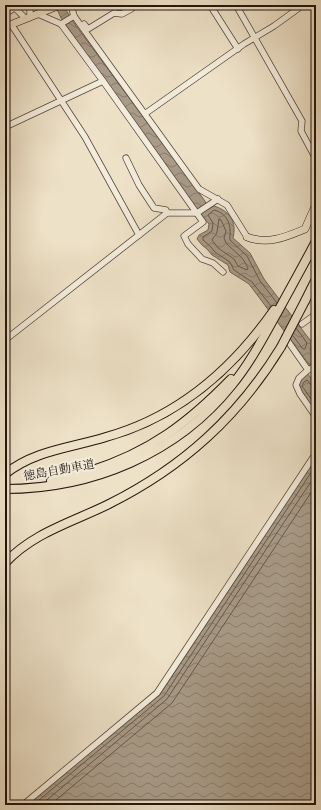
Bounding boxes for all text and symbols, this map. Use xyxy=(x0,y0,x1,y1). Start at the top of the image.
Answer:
street label: 徳島自動車道 xyxy=(22,456,96,483)

